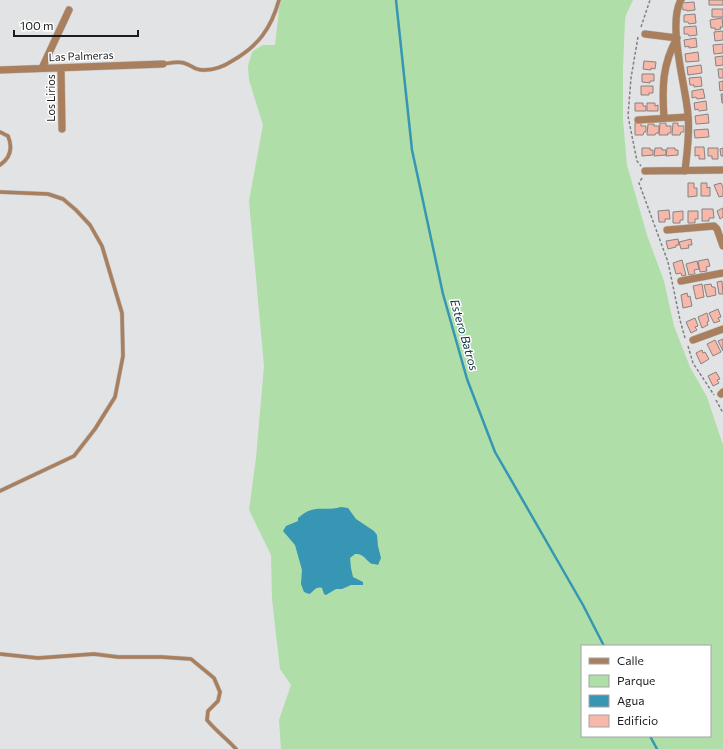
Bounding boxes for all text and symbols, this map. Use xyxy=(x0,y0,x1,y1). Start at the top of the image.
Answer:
scale bar xyxy=(14,12,138,38)
text: 100 m xyxy=(20,18,54,32)
street label: Las Palmeras xyxy=(48,48,114,63)
street label: Los Lirios xyxy=(44,74,57,122)
water label: Estero Batros xyxy=(448,297,482,373)
legend xyxy=(581,645,711,737)
text: Calle xyxy=(617,653,644,667)
text: Parque xyxy=(617,673,655,687)
text: Agua xyxy=(617,693,645,707)
text: Edificio xyxy=(617,713,658,727)

